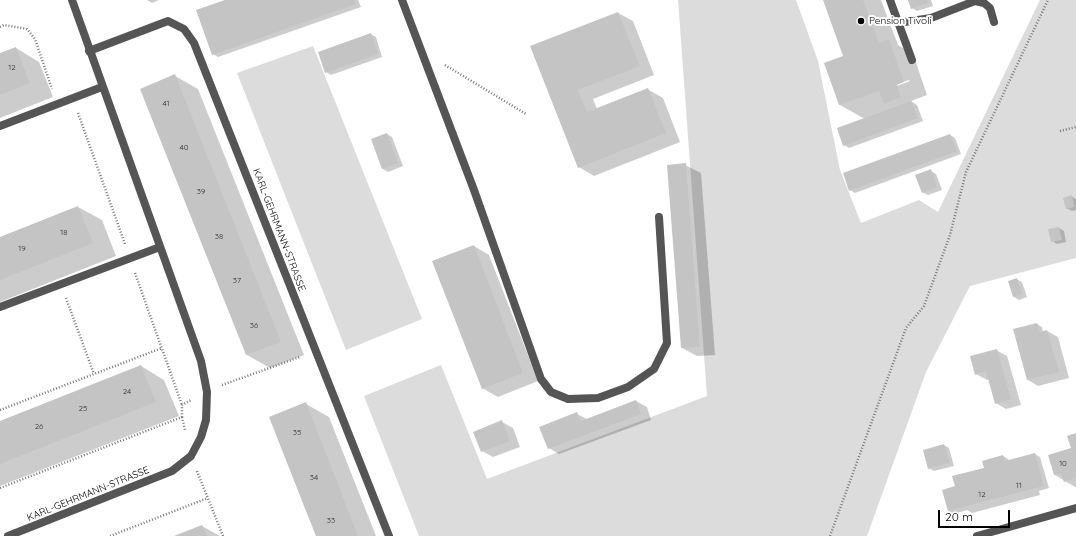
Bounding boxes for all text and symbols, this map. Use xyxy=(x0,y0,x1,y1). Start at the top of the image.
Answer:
place label: Pension Tivoli xyxy=(869,15,932,27)
marker: Pension Tivoli xyxy=(856,16,866,26)
house number: 12 xyxy=(8,63,16,73)
house number: 41 xyxy=(162,99,170,109)
house number: 40 xyxy=(180,143,188,153)
street label: KARL-GEHRMANN-STRASSE xyxy=(250,167,308,293)
house number: 39 xyxy=(197,187,205,197)
house number: 18 xyxy=(60,228,68,238)
house number: 38 xyxy=(215,232,223,242)
house number: 19 xyxy=(18,244,26,254)
house number: 37 xyxy=(233,276,241,286)
house number: 36 xyxy=(250,321,258,331)
house number: 24 xyxy=(123,387,131,397)
house number: 25 xyxy=(79,404,87,414)
house number: 26 xyxy=(35,422,43,432)
house number: 35 xyxy=(293,428,301,438)
house number: 10 xyxy=(1059,459,1067,469)
street label: KARL-GEHRMANN-STRASSE xyxy=(25,464,151,524)
house number: 34 xyxy=(310,473,318,483)
house number: 11 xyxy=(1016,481,1022,491)
house number: 12 xyxy=(978,490,986,500)
scale bar xyxy=(940,502,1012,528)
text: 20 m xyxy=(945,509,973,524)
house number: 33 xyxy=(327,516,335,526)

